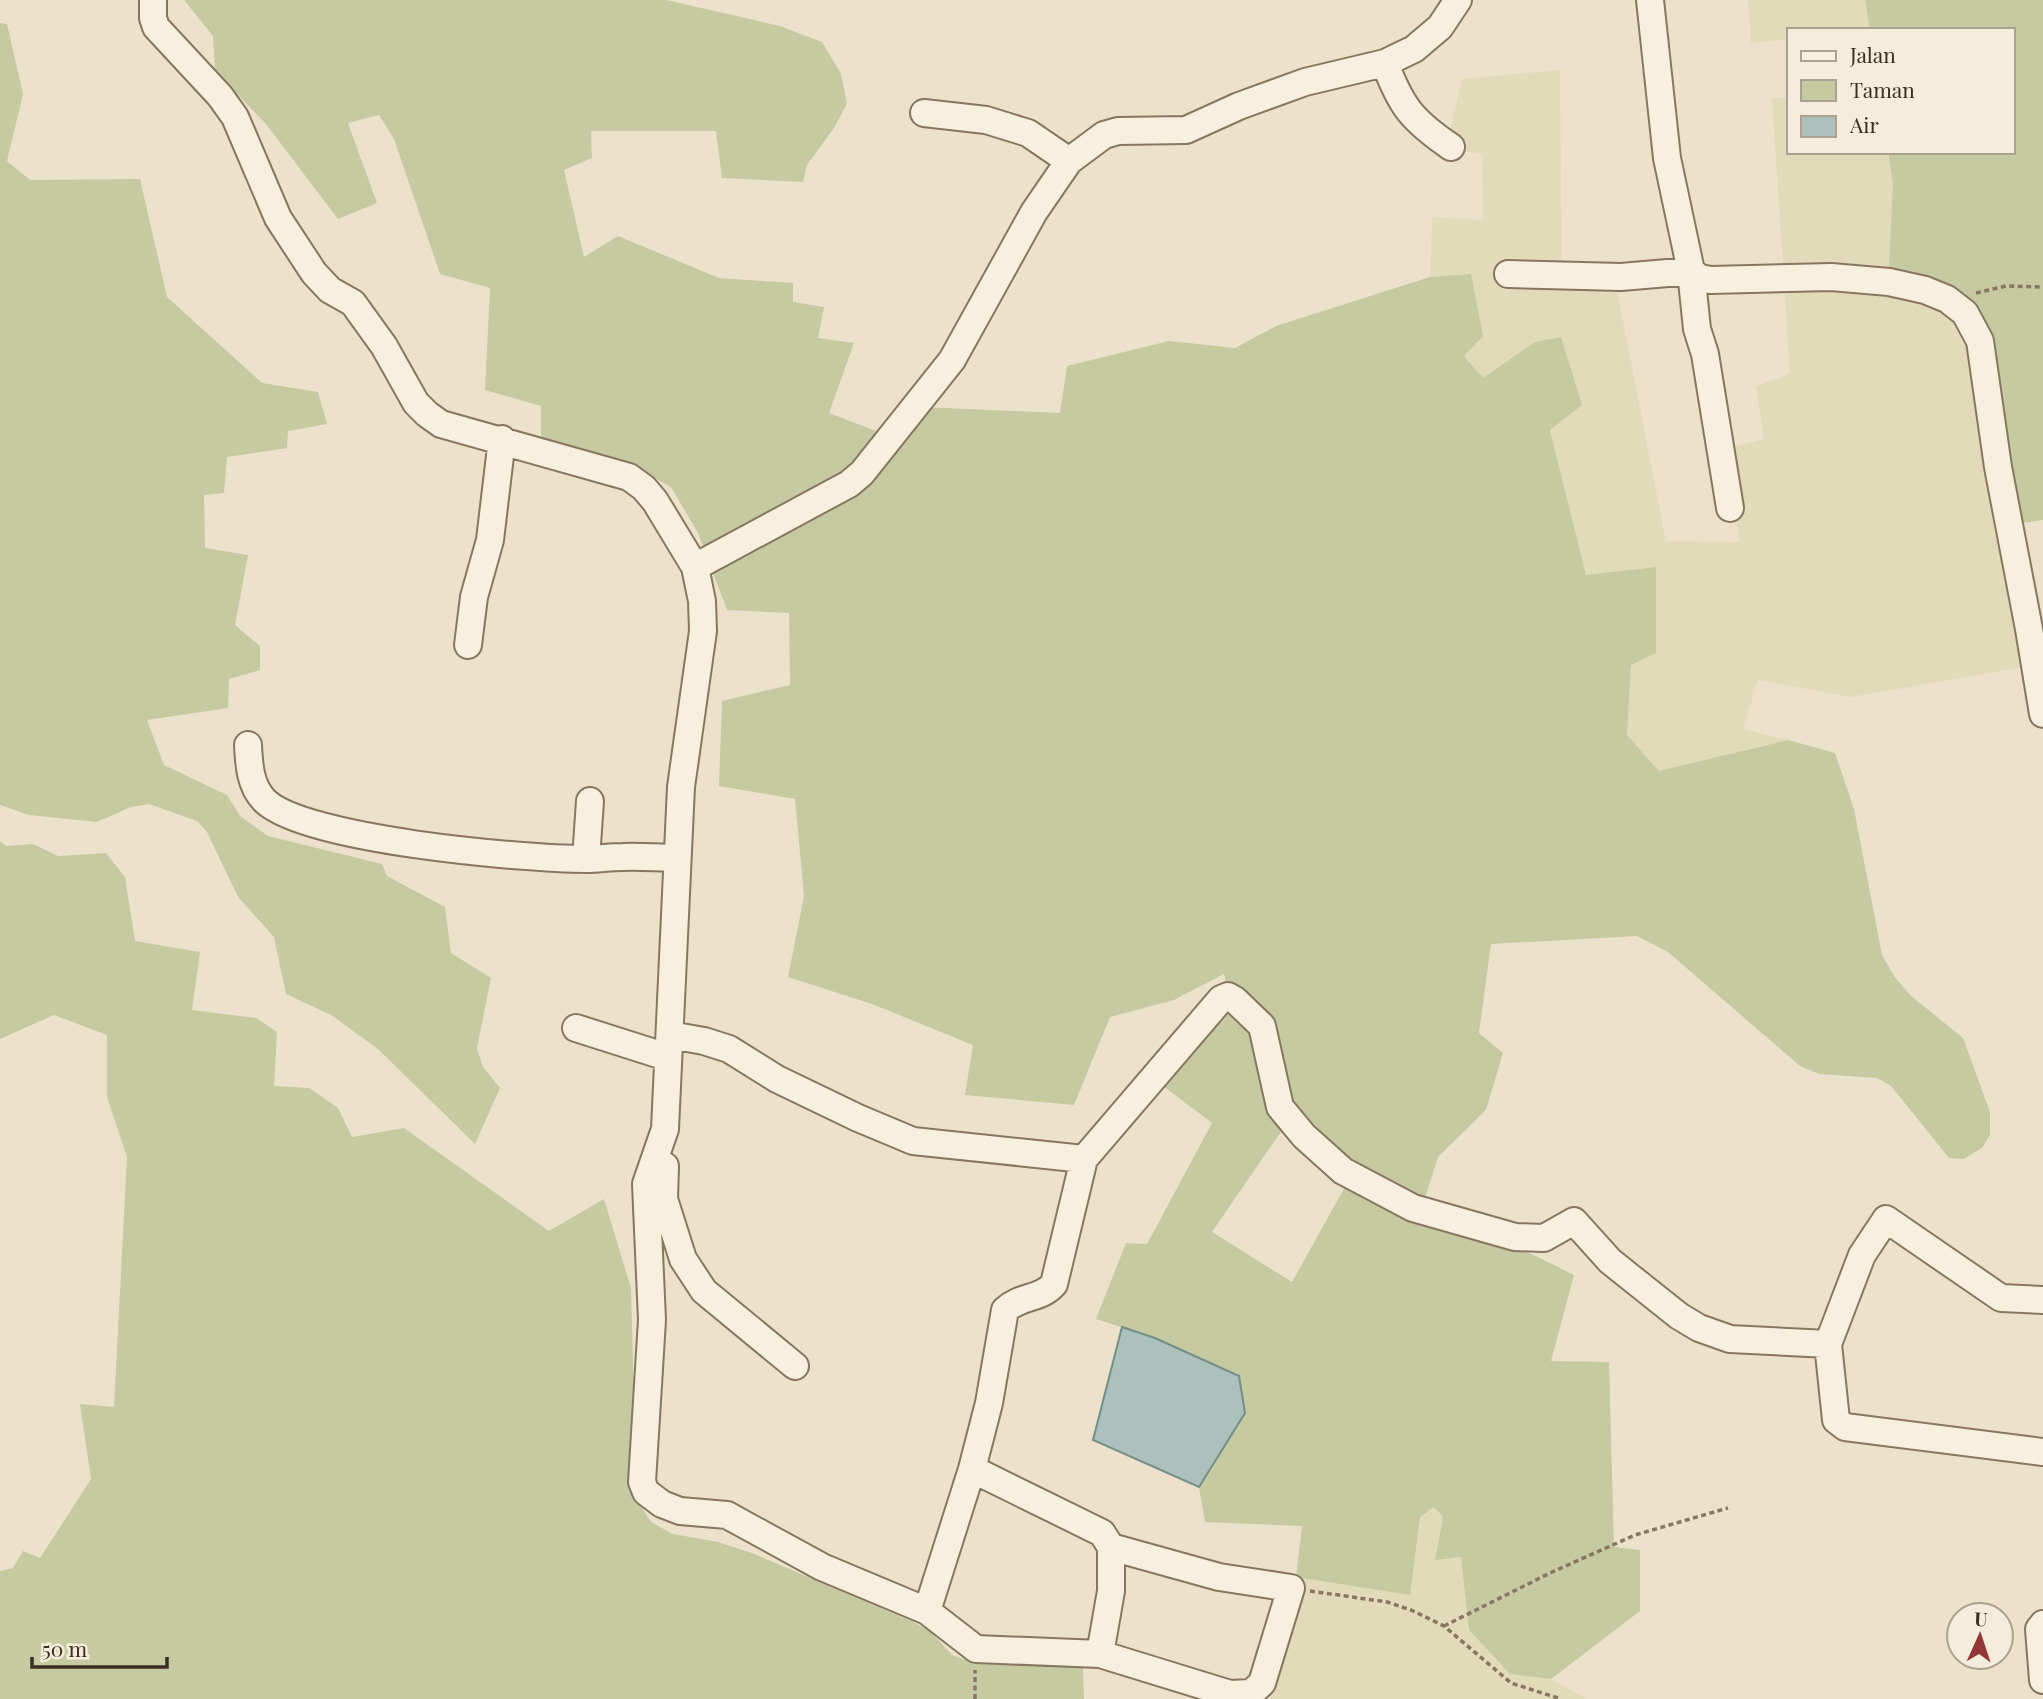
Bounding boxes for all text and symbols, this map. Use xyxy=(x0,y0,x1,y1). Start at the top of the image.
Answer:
legend xyxy=(1787,28,2015,154)
text: Jalan xyxy=(1849,40,1896,68)
text: Taman xyxy=(1850,75,1915,103)
text: Air xyxy=(1849,110,1879,138)
north arrow xyxy=(1945,1601,2015,1671)
text: U xyxy=(1974,1605,1988,1631)
scale bar xyxy=(32,1626,166,1670)
text: 50 m xyxy=(42,1634,88,1662)

